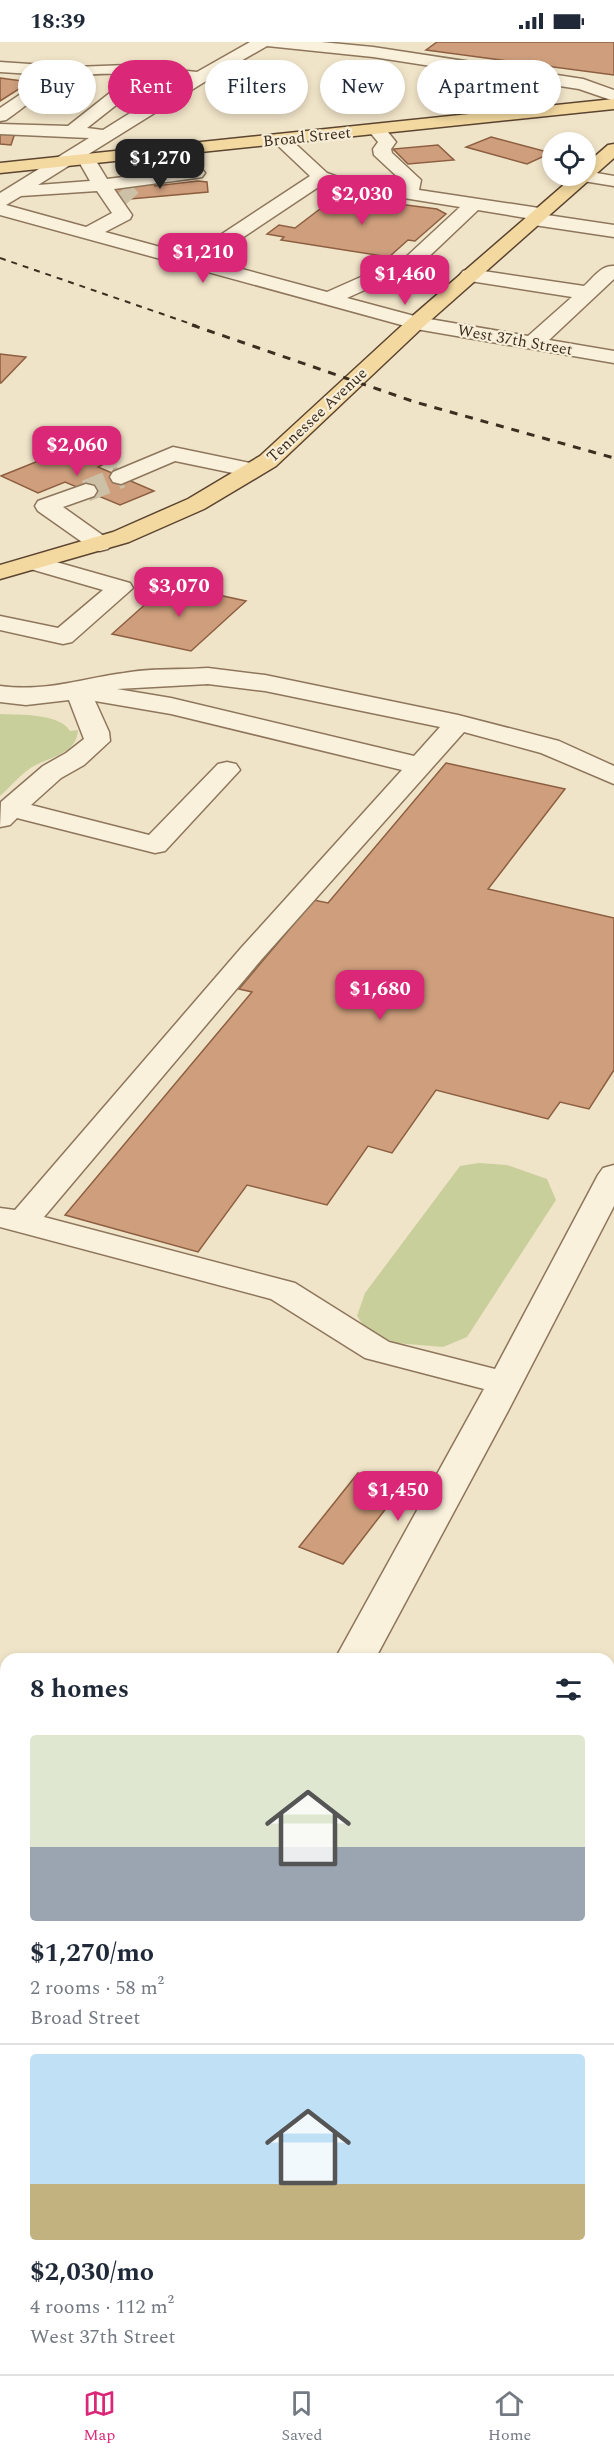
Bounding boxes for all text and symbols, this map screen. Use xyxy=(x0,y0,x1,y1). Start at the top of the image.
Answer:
text: 18:39 xyxy=(30,5,85,38)
chip: Buy xyxy=(18,60,96,114)
chip: Rent xyxy=(108,60,193,114)
chip: Filters xyxy=(205,60,308,114)
chip: New xyxy=(320,60,405,114)
chip: Apartment xyxy=(417,60,561,114)
street label: Broad Street xyxy=(262,120,353,154)
map controls xyxy=(542,132,596,186)
button: locate xyxy=(542,132,596,186)
pin: $1,270 xyxy=(111,139,209,190)
text: $1,270 xyxy=(129,143,191,173)
pin: $2,030 xyxy=(313,175,411,226)
text: $2,030 xyxy=(331,179,393,209)
pin: $1,210 xyxy=(154,233,252,284)
text: $1,210 xyxy=(172,237,234,267)
pin: $1,460 xyxy=(356,255,454,306)
text: $1,460 xyxy=(374,259,436,289)
street label: West 37th Street xyxy=(456,318,575,362)
street label: Tennessee Avenue xyxy=(261,362,373,468)
pin: $2,060 xyxy=(28,426,126,477)
text: $2,060 xyxy=(46,430,108,460)
pin: $3,070 xyxy=(130,567,228,618)
text: $3,070 xyxy=(148,571,210,601)
pin: $1,680 xyxy=(331,970,429,1021)
text: $1,680 xyxy=(349,974,411,1004)
pin: $1,450 xyxy=(349,1471,447,1522)
text: $1,450 xyxy=(367,1475,429,1505)
text: 8 homes xyxy=(30,1669,129,1709)
icon: filters xyxy=(552,1673,585,1706)
icon: home xyxy=(254,1774,362,1882)
text: $1,270/mo xyxy=(30,1933,154,1973)
text: 2 rooms · 58 m² xyxy=(30,1973,164,2003)
text: Broad Street xyxy=(30,2003,140,2033)
icon: home xyxy=(254,2093,362,2201)
text: $2,030/mo xyxy=(30,2252,154,2292)
text: 4 rooms · 112 m² xyxy=(30,2292,174,2322)
text: West 37th Street xyxy=(30,2322,176,2352)
tab: Map xyxy=(83,2387,116,2447)
tab: Saved xyxy=(281,2387,322,2447)
tab: Home xyxy=(488,2387,531,2447)

